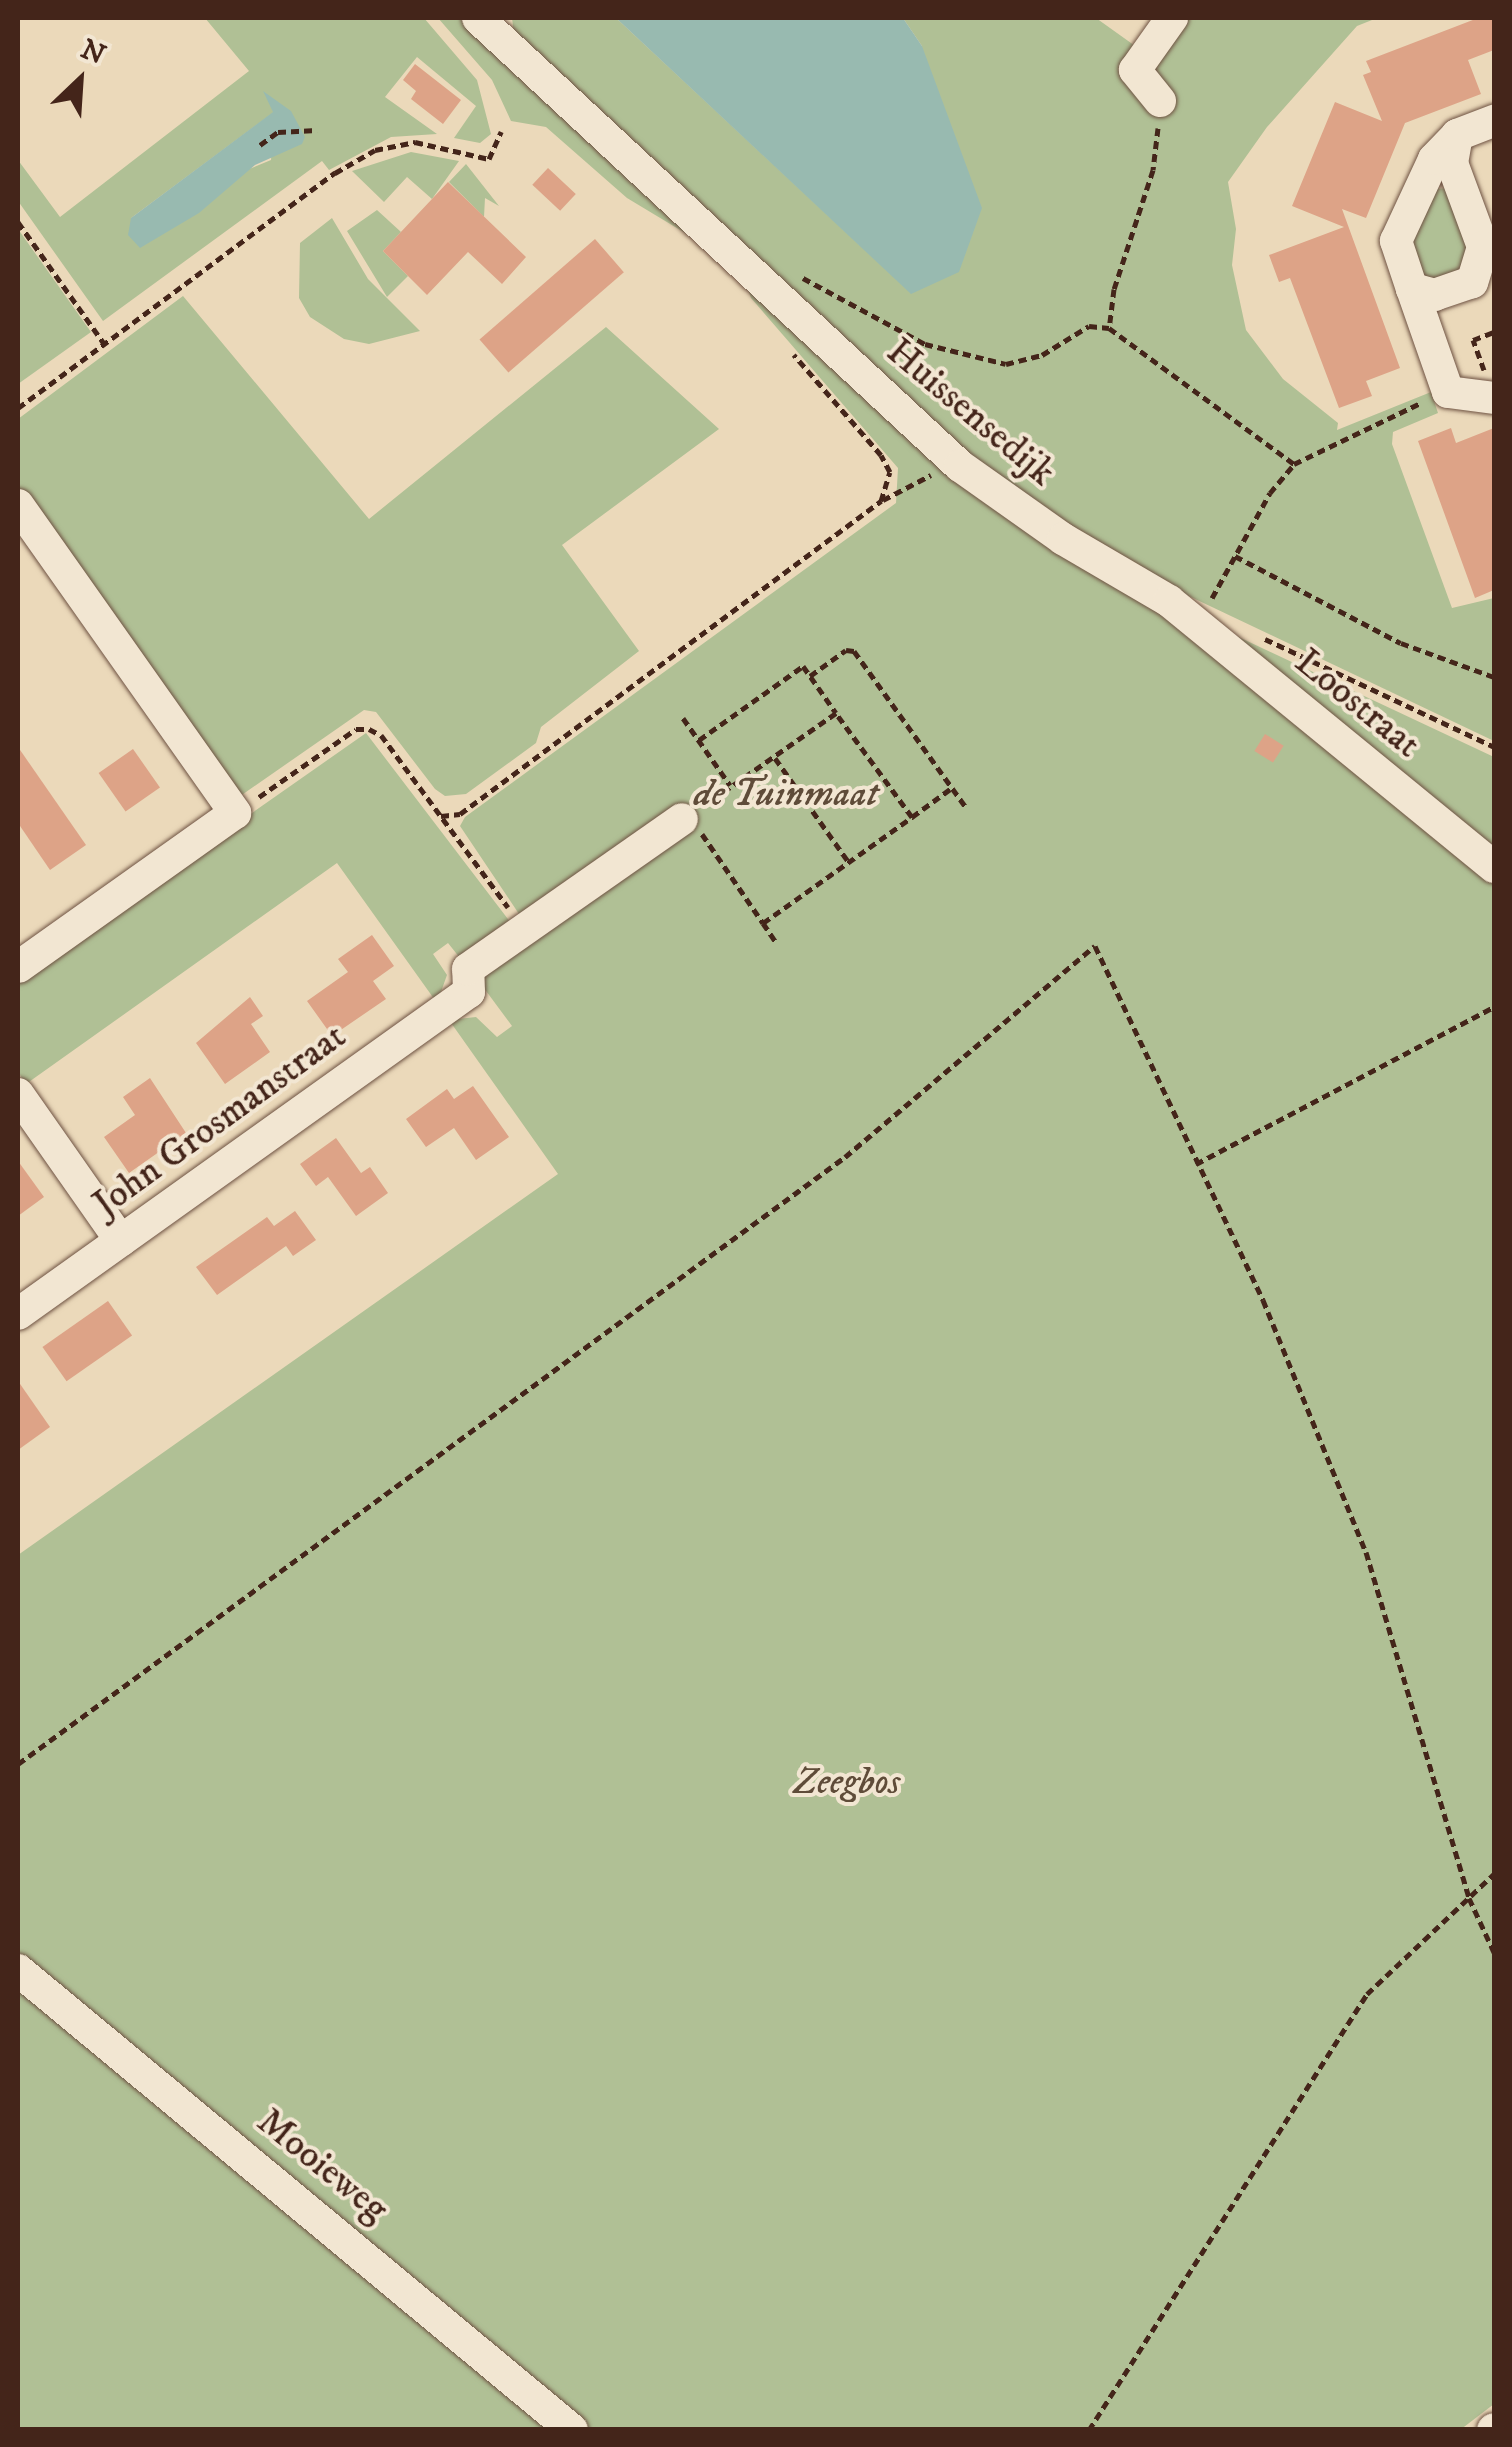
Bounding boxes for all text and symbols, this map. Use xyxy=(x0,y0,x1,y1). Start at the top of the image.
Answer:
north arrow xyxy=(30,30,130,130)
text: N xyxy=(75,32,111,73)
street label: Huissensedijk xyxy=(877,329,1063,497)
street label: Loostraat xyxy=(1285,640,1429,768)
park label: de Tuinmaat xyxy=(694,772,878,818)
street label: John Grosmanstraat xyxy=(85,1014,355,1228)
park label: Zeegbos xyxy=(794,1760,900,1806)
street label: Mooieweg xyxy=(247,2099,397,2233)

